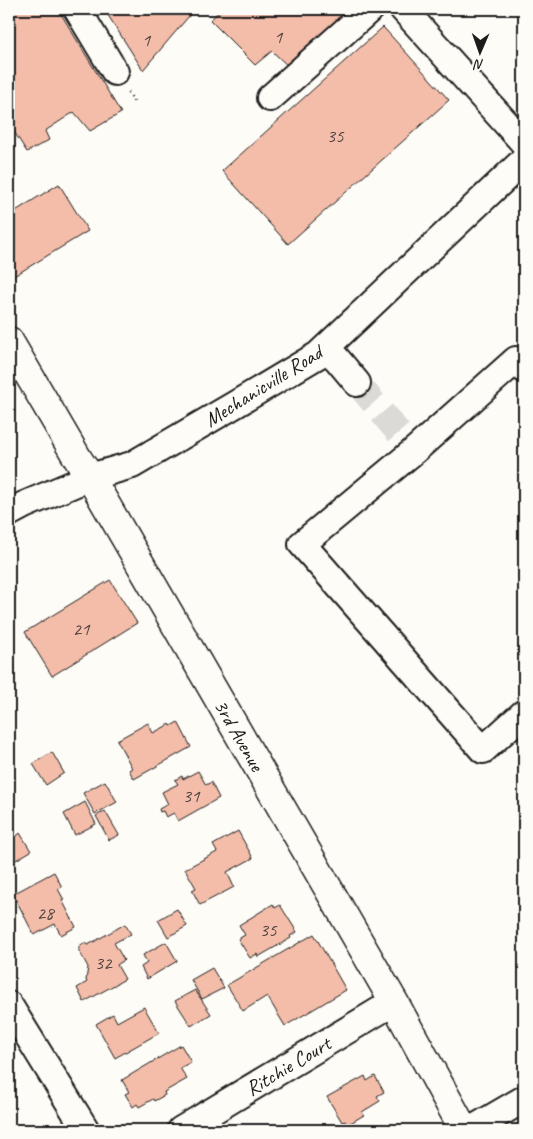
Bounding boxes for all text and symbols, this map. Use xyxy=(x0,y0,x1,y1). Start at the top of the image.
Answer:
house number: 1 xyxy=(274,25,284,49)
house number: 1 xyxy=(142,28,152,52)
north arrow xyxy=(456,28,506,78)
text: N xyxy=(473,56,484,73)
house number: 35 xyxy=(326,124,345,148)
street label: Mechanicville Road xyxy=(199,337,330,433)
house number: 21 xyxy=(72,617,91,641)
street label: 3rd Avenue xyxy=(208,694,271,777)
house number: 31 xyxy=(182,784,201,808)
house number: 28 xyxy=(36,901,56,925)
house number: 35 xyxy=(259,918,278,942)
house number: 32 xyxy=(94,951,113,975)
street label: Ritchie Court xyxy=(241,1029,337,1101)

